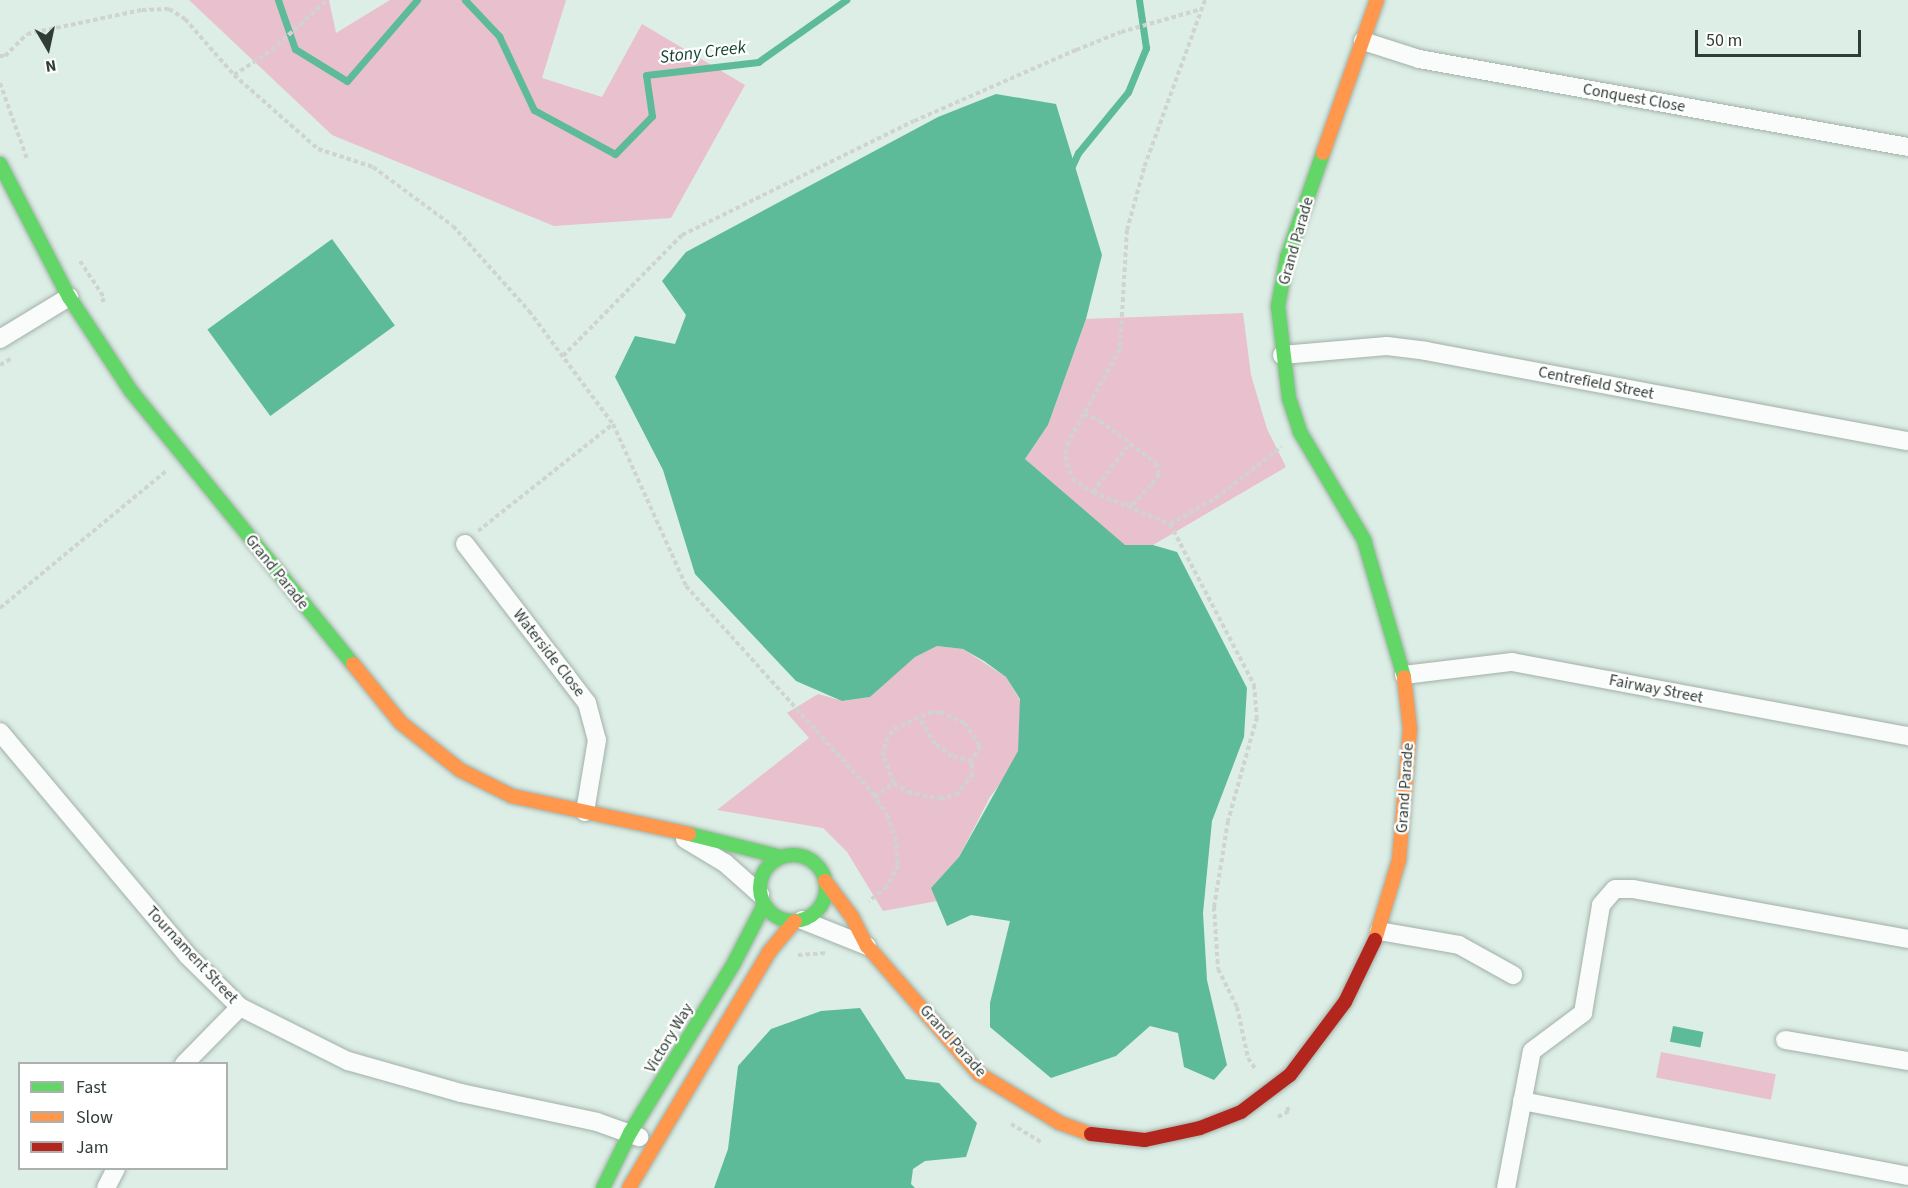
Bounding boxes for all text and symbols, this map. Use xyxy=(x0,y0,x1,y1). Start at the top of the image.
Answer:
north arrow xyxy=(18,18,78,78)
scale bar xyxy=(1698,18,1864,56)
text: 50 m xyxy=(1706,28,1742,53)
water label: Stony Creek xyxy=(659,37,747,69)
text: N xyxy=(44,54,58,77)
street label: Conquest Close xyxy=(1581,80,1687,116)
street label: Grand Parade xyxy=(1274,195,1318,287)
street label: Centrefield Street xyxy=(1537,362,1655,404)
street label: Grand Parade xyxy=(241,531,313,613)
street label: Waterside Close xyxy=(509,605,589,701)
street label: Fairway Street xyxy=(1607,670,1705,708)
street label: Grand Parade xyxy=(1392,742,1418,834)
street label: Tournament Street xyxy=(142,902,242,1008)
street label: Victory Way xyxy=(641,1000,697,1076)
street label: Grand Parade xyxy=(916,1001,990,1081)
legend xyxy=(18,1062,228,1170)
text: Fast xyxy=(76,1075,107,1100)
text: Slow xyxy=(76,1105,113,1130)
text: Jam xyxy=(76,1135,109,1160)

